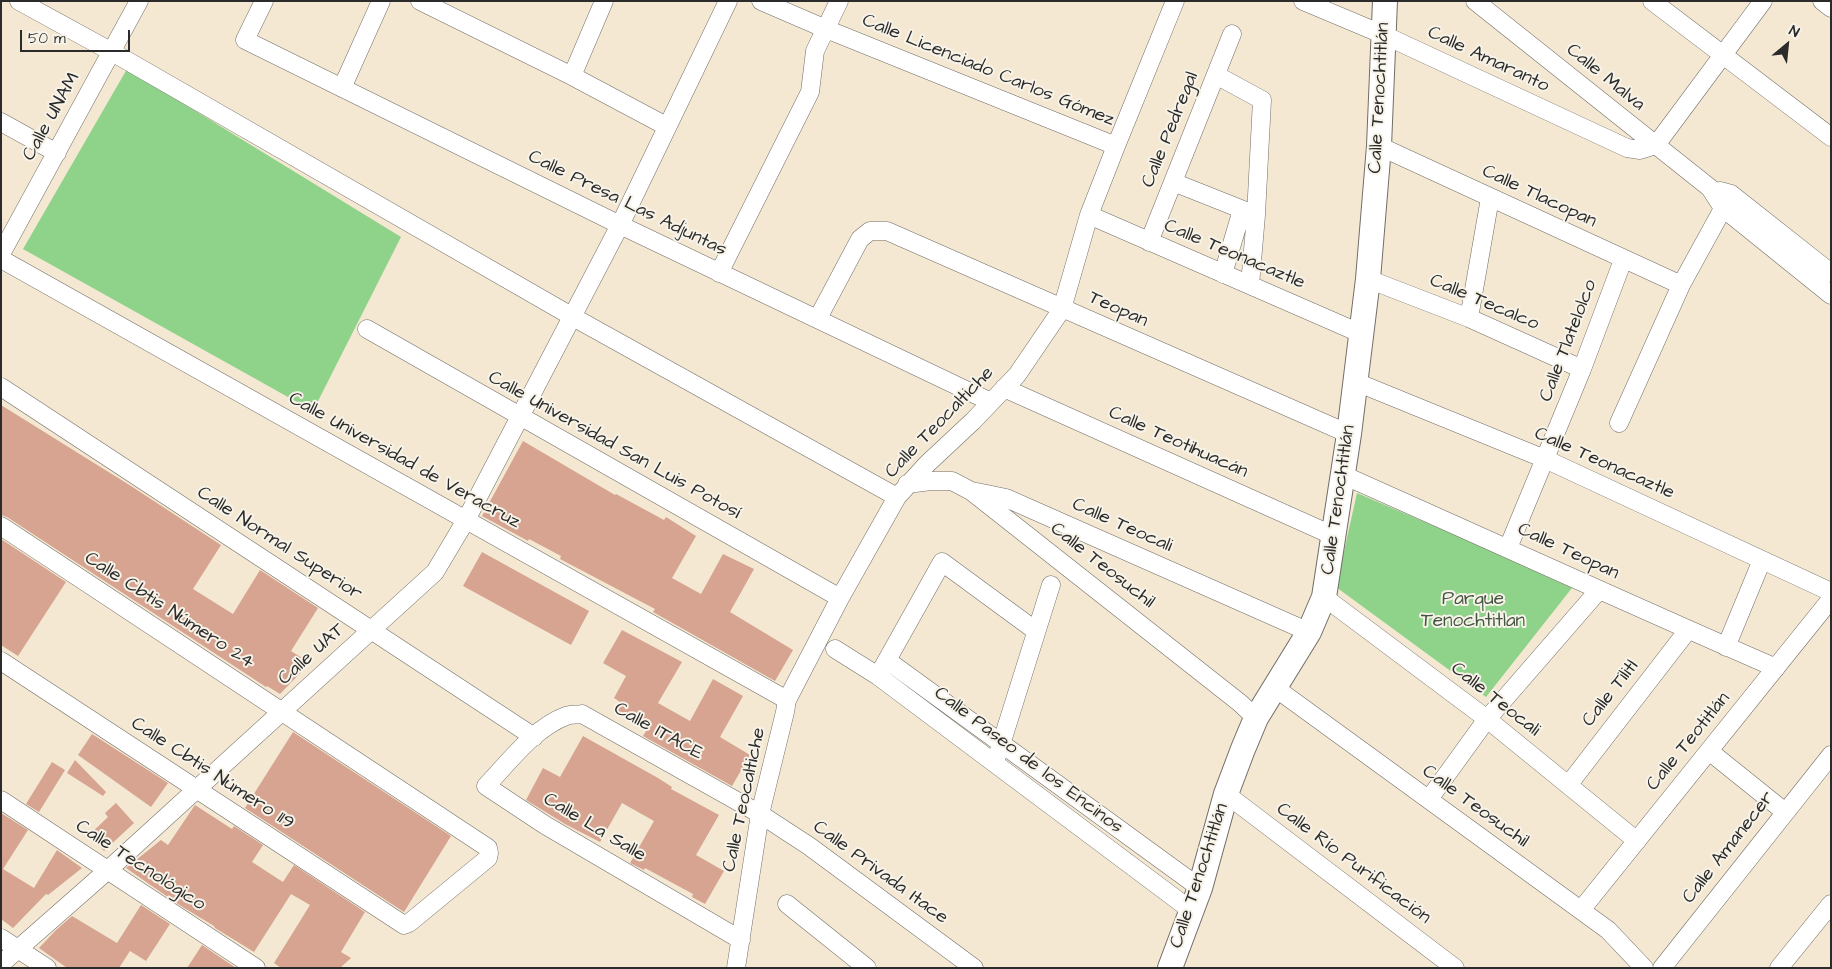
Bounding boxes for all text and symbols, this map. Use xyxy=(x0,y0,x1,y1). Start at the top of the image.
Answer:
street label: Calle Licenciado Carlos Gómez xyxy=(858,10,1118,132)
scale bar xyxy=(22,20,132,52)
north arrow xyxy=(1762,20,1812,70)
text: N xyxy=(1785,21,1803,43)
street label: Calle Tenochtitlán xyxy=(1365,22,1395,174)
street label: Calle Amaranto xyxy=(1424,22,1552,98)
text: 50 m xyxy=(28,28,66,49)
street label: Calle Malva xyxy=(1561,39,1649,117)
street label: Calle UNAM xyxy=(18,69,86,165)
street label: Calle Pedregal xyxy=(1138,69,1204,191)
street label: Calle Presa Las Adjuntas xyxy=(524,146,730,262)
street label: Calle Tlacopan xyxy=(1478,160,1600,234)
street label: Calle Teonacaztle xyxy=(1160,215,1308,295)
street label: Calle Tecalco xyxy=(1426,270,1542,336)
street label: Calle Tlatelolco xyxy=(1535,277,1603,405)
street label: Teopan xyxy=(1085,287,1151,333)
street label: Calle Teocaltiche xyxy=(881,362,999,484)
street label: Calle Universidad San Luis Potosí xyxy=(484,367,744,525)
street label: Calle Universidad de Veracruz xyxy=(284,388,524,534)
street label: Calle Teotihuacán xyxy=(1105,402,1251,484)
street label: Calle Teonacaztle xyxy=(1530,423,1678,505)
street label: Calle Tenochtitlán xyxy=(1317,424,1361,576)
street label: Calle Normal Superior xyxy=(192,482,366,606)
street label: Calle Teocali xyxy=(1068,494,1176,558)
street label: Calle Teosuchil xyxy=(1045,518,1159,614)
street label: Calle Teopan xyxy=(1514,519,1622,585)
street label: Calle Cbtis Número 24 xyxy=(80,548,258,674)
park label: Parque Tenochtitlan xyxy=(1421,589,1525,633)
street label: Calle UAT xyxy=(274,619,350,691)
street label: Calle Tilitl xyxy=(1578,656,1644,732)
street label: Calle Teocali xyxy=(1446,658,1544,742)
street label: Calle Paseo de los Encinos xyxy=(929,682,1127,840)
street label: Calle Teotitlán xyxy=(1642,688,1736,796)
street label: Calle ITACE xyxy=(609,698,707,766)
street label: Calle Cbtis Número 119 xyxy=(126,713,298,835)
street label: Calle Teocaltiche xyxy=(719,726,771,874)
street label: Calle Teosuchil xyxy=(1417,761,1533,853)
street label: Calle Amanecer xyxy=(1678,787,1780,909)
street label: Calle La Salle xyxy=(539,788,649,868)
street label: Calle Río Purificación xyxy=(1271,798,1435,930)
street label: Calle Tenochtitlán xyxy=(1166,801,1234,951)
street label: Calle Tecnológico xyxy=(71,815,209,917)
street label: Calle Privada Itace xyxy=(808,816,952,930)

